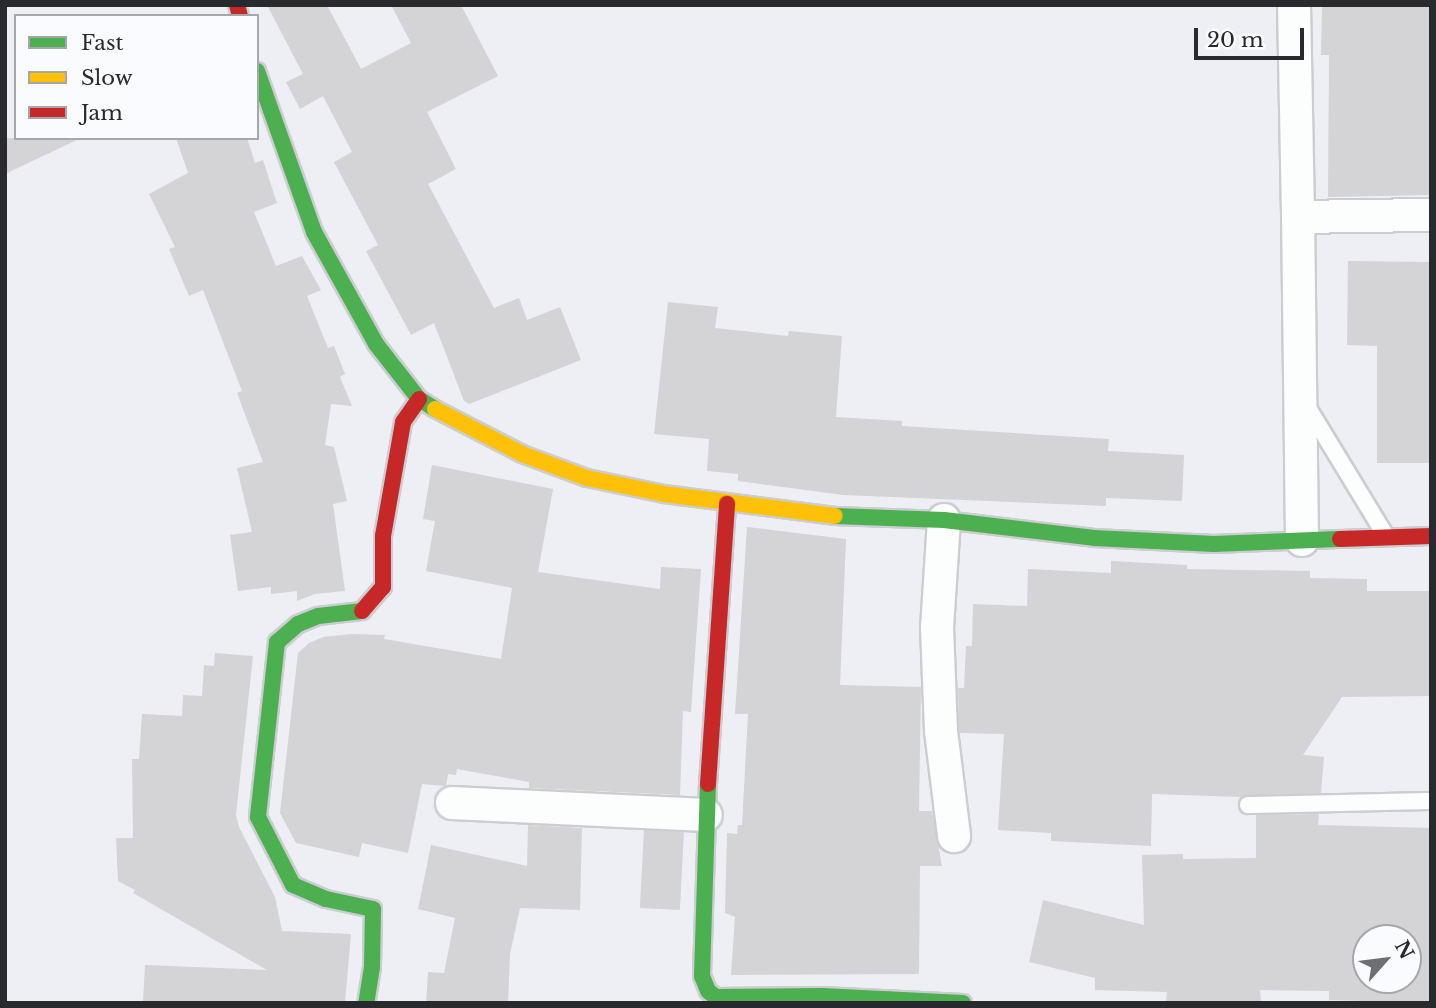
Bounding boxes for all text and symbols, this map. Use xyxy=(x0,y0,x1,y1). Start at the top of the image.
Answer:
legend xyxy=(14,14,259,140)
scale bar xyxy=(1198,14,1308,58)
text: 20 m xyxy=(1207,27,1264,53)
text: Fast xyxy=(81,30,123,56)
text: Slow xyxy=(81,65,133,91)
text: Jam xyxy=(81,100,123,126)
north arrow xyxy=(1352,924,1422,994)
text: N xyxy=(1390,937,1419,963)

